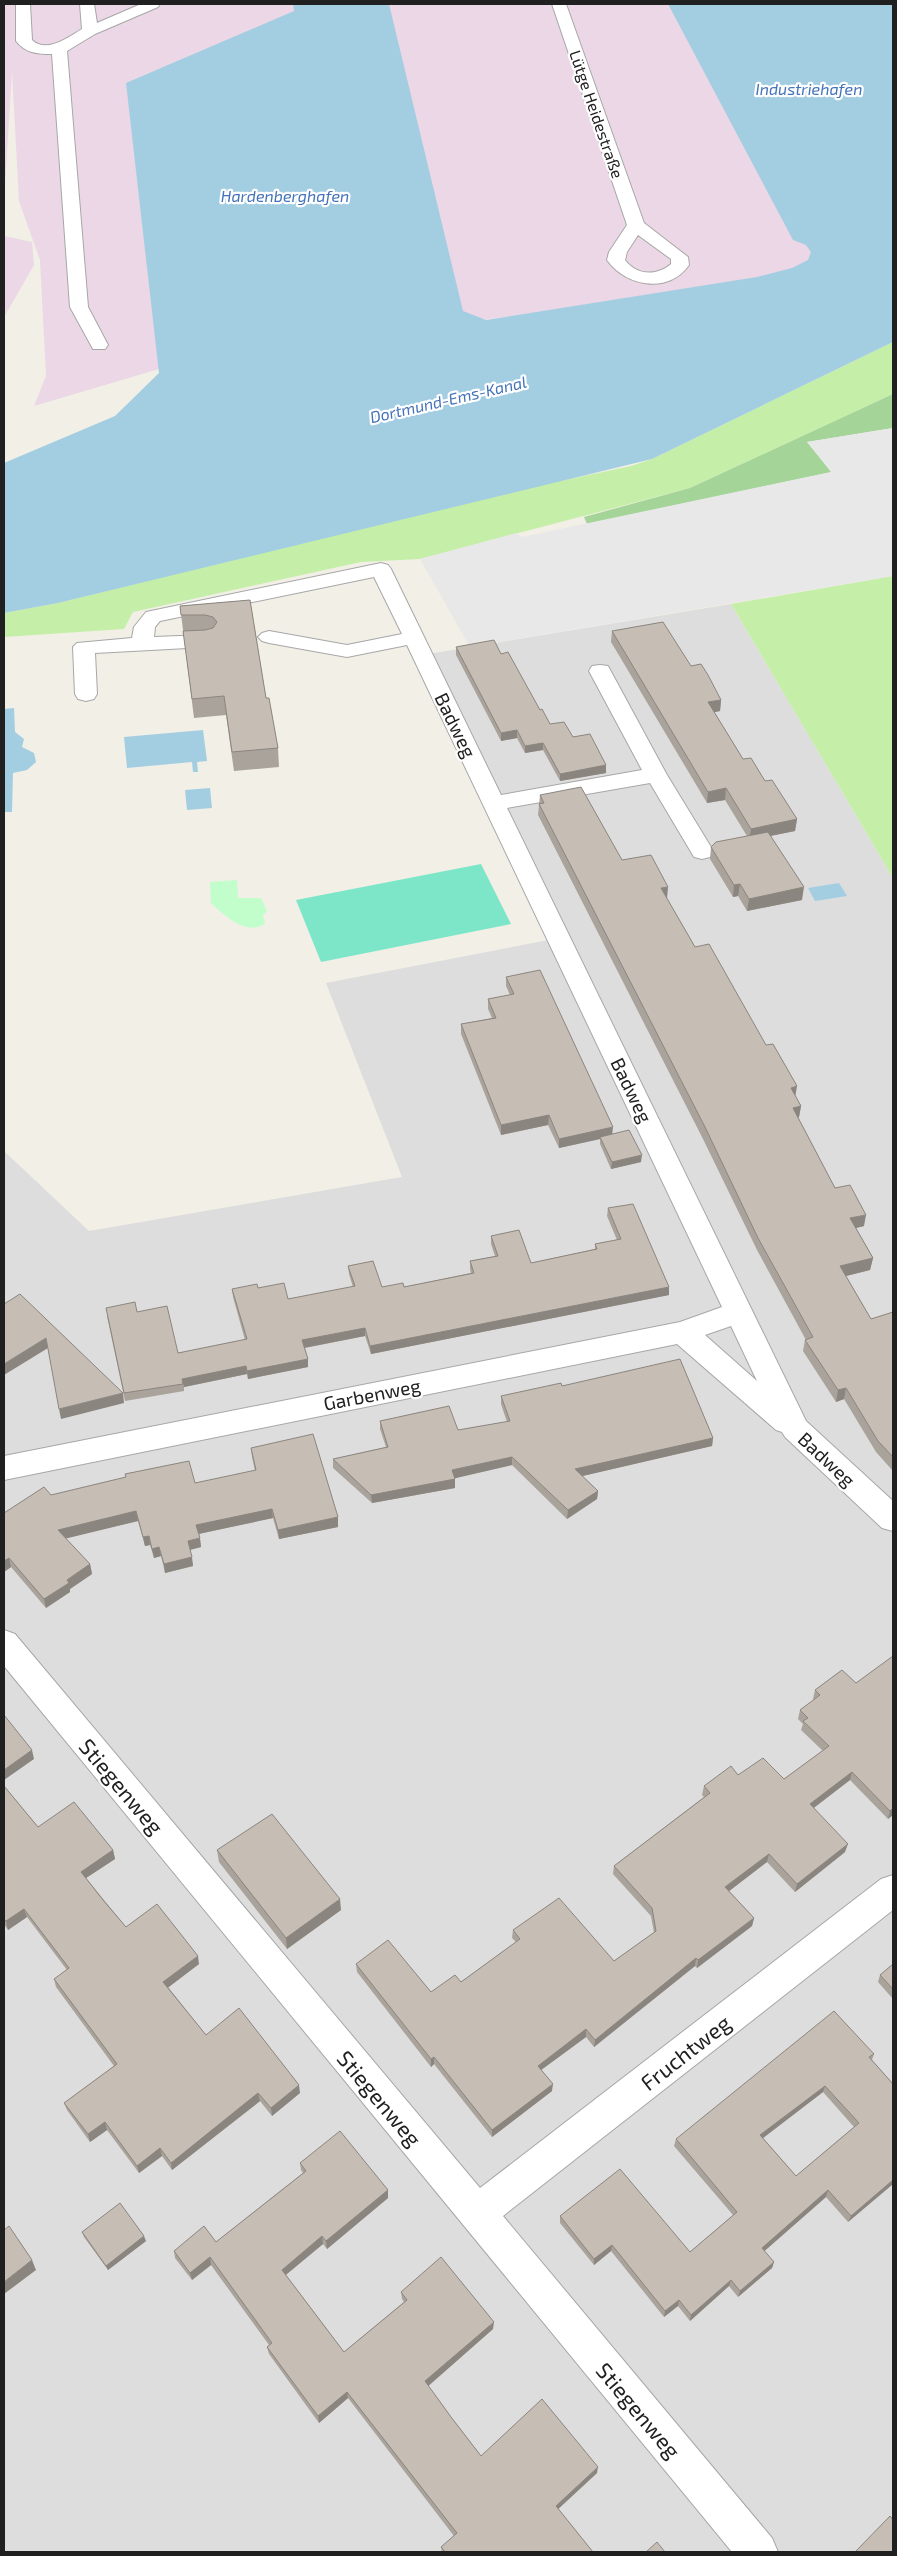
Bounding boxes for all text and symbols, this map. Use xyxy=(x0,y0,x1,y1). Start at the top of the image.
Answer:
street label: Lütge Heidestraße xyxy=(566,47,628,181)
water label: Industriehafen xyxy=(756,79,862,98)
water label: Hardenberghafen xyxy=(221,186,349,205)
water label: Dortmund-Ems-Kanal xyxy=(368,372,528,426)
street label: Badweg xyxy=(430,689,482,762)
street label: Badweg xyxy=(606,1054,658,1127)
street label: Garbenweg xyxy=(321,1373,423,1415)
street label: Badweg xyxy=(794,1427,861,1491)
street label: Stiegenweg xyxy=(74,1733,170,1839)
street label: Fruchtweg xyxy=(635,2009,735,2095)
street label: Stiegenweg xyxy=(332,2045,428,2151)
street label: Stiegenweg xyxy=(591,2357,687,2463)

